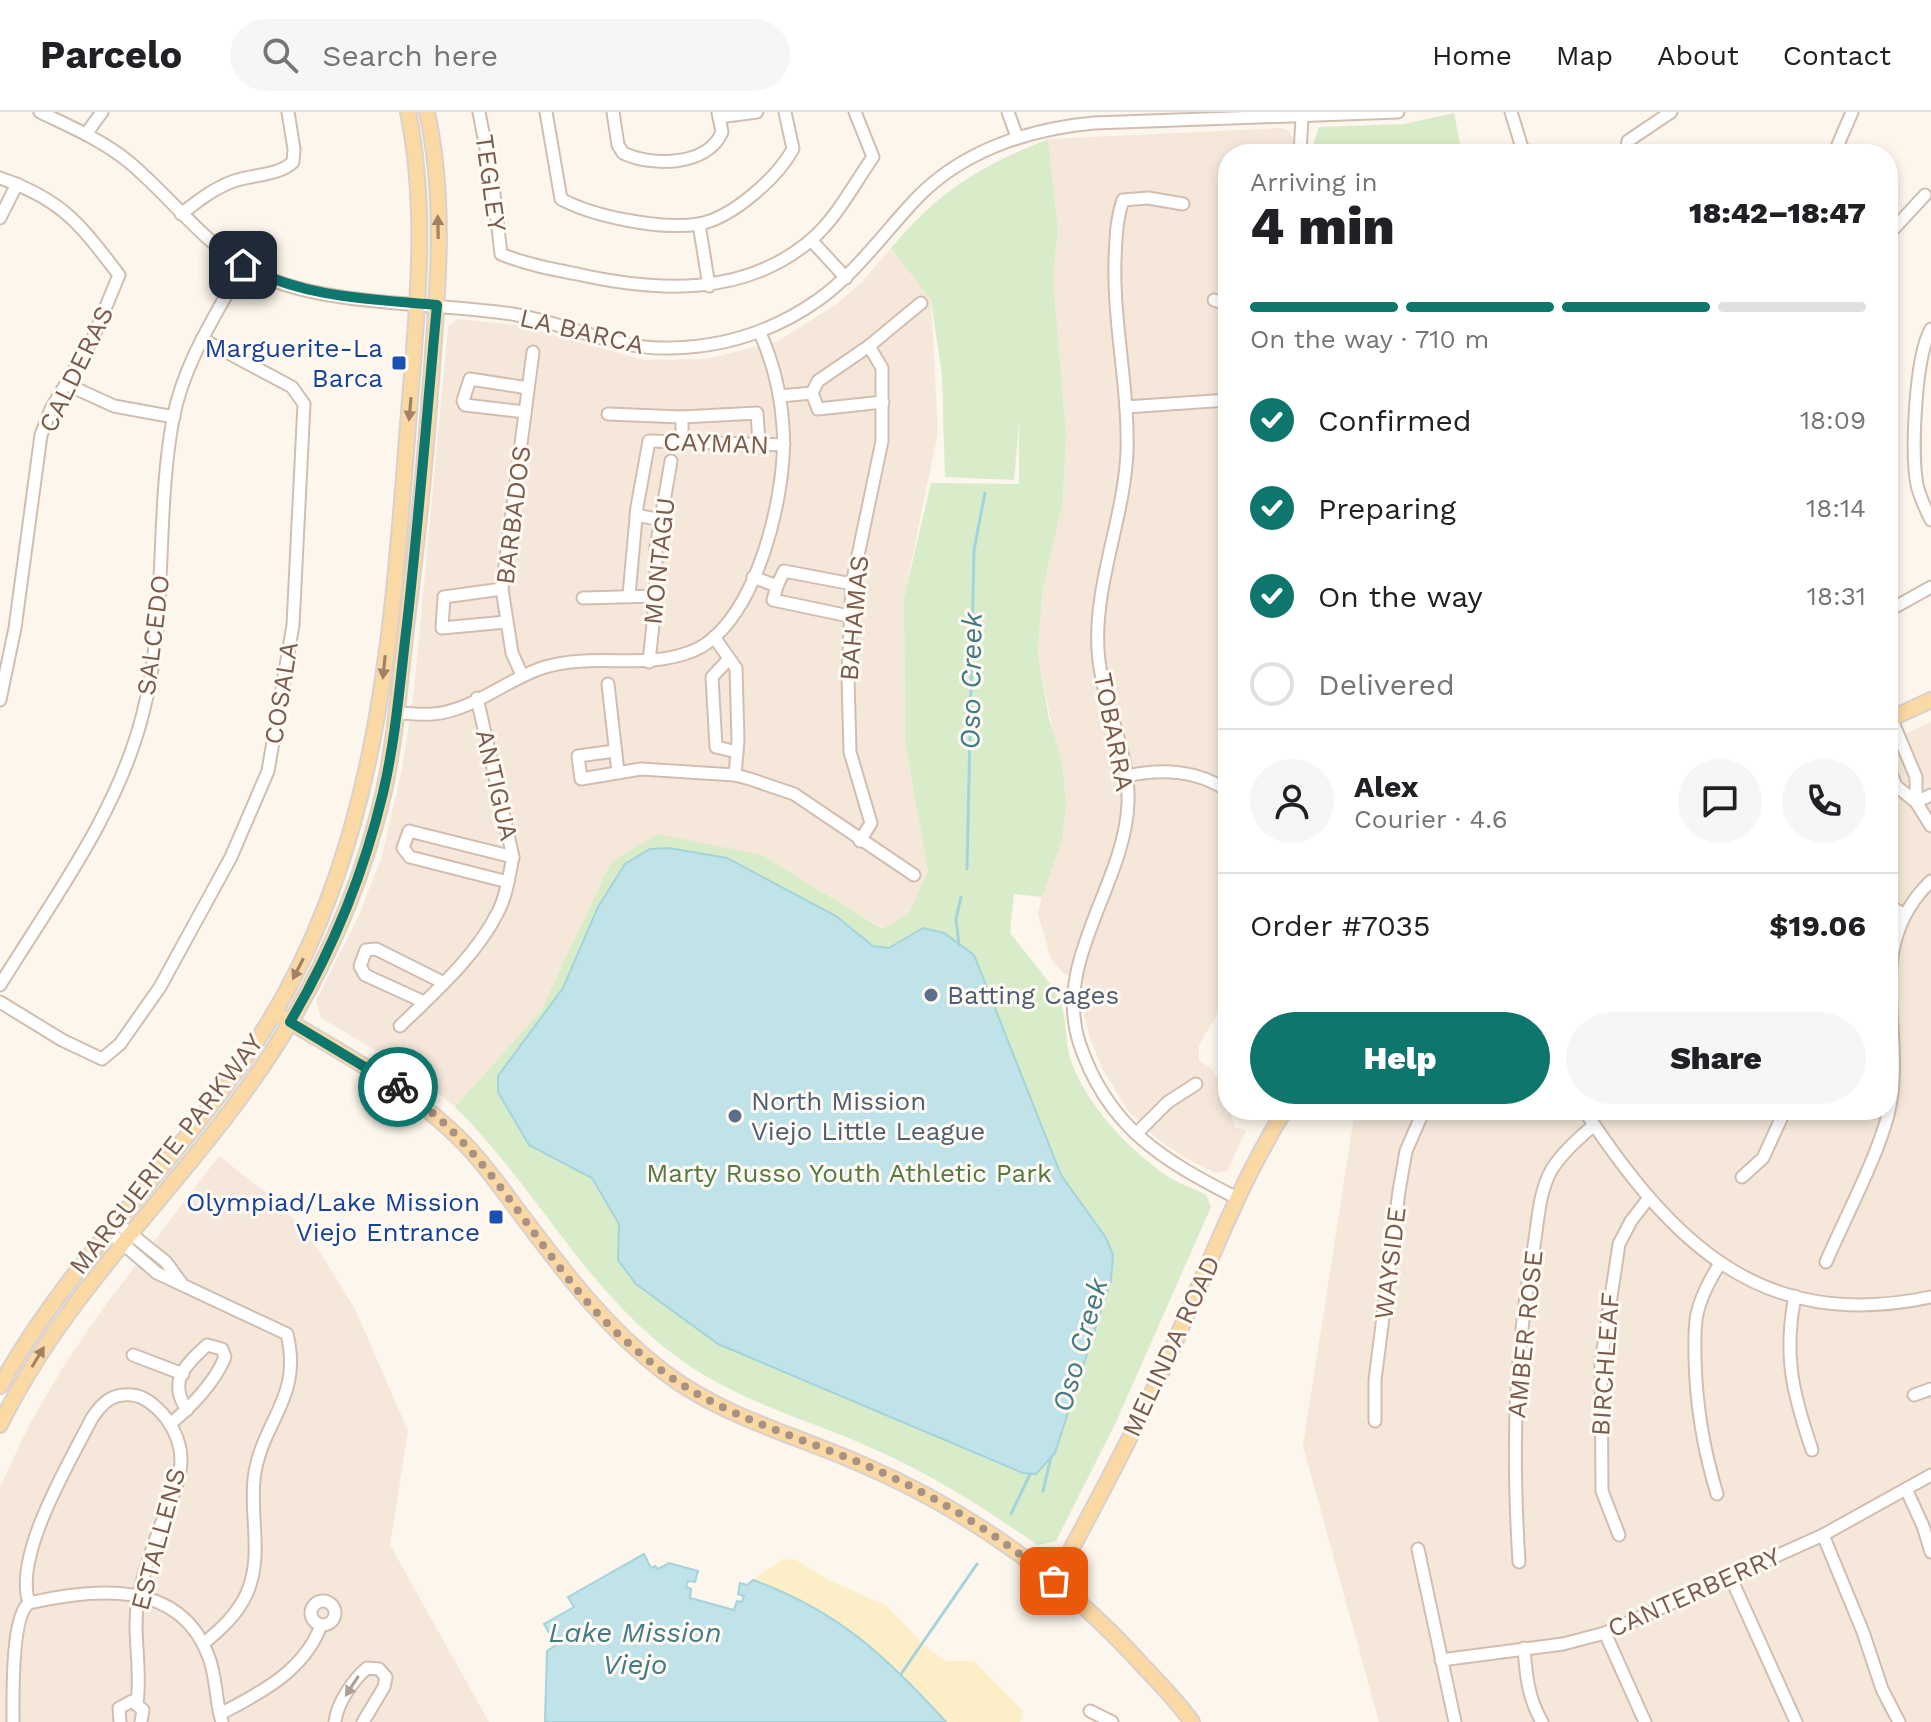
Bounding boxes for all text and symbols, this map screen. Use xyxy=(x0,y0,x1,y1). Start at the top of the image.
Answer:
search box xyxy=(230,19,790,91)
text: Parcelo xyxy=(40,33,182,77)
icon: search xyxy=(258,33,302,77)
text: Search here xyxy=(322,38,498,73)
text: Home xyxy=(1432,39,1512,72)
text: Map xyxy=(1556,39,1613,72)
text: About xyxy=(1657,39,1739,72)
text: Contact xyxy=(1783,39,1891,72)
street label: TEGLEY xyxy=(469,133,513,234)
text: Arriving in xyxy=(1250,167,1378,197)
text: 18:42–18:47 xyxy=(1689,195,1866,230)
text: 4 min xyxy=(1250,196,1395,257)
one-way arrow xyxy=(432,214,444,239)
pin xyxy=(209,231,277,299)
icon: home xyxy=(221,243,265,287)
street label: CALDERAS xyxy=(33,301,119,437)
street label: LA BARCA xyxy=(517,302,647,360)
text: On the way · 710 m xyxy=(1250,324,1489,354)
place label: Marguerite-La Barca xyxy=(204,333,383,393)
marker: Marguerite-La Barca xyxy=(390,354,408,372)
one-way arrow xyxy=(403,397,416,422)
icon: check xyxy=(1250,398,1294,442)
text: Confirmed xyxy=(1318,403,1472,438)
text: 18:09 xyxy=(1800,405,1866,435)
street label: CAYMAN xyxy=(662,426,770,460)
street label: BARBADOS xyxy=(490,444,536,586)
icon: check xyxy=(1250,486,1294,530)
text: Preparing xyxy=(1318,491,1456,526)
text: 18:14 xyxy=(1806,493,1866,523)
street label: MONTAGU xyxy=(637,496,681,626)
street label: BAHAMAS xyxy=(834,554,874,682)
street label: SALCEDO xyxy=(131,573,175,697)
icon: check xyxy=(1250,574,1294,618)
text: On the way xyxy=(1318,579,1483,614)
text: 18:31 xyxy=(1807,581,1866,611)
water label: Oso Creek xyxy=(953,611,989,750)
street label: COSALA xyxy=(258,639,304,747)
one-way arrow xyxy=(377,655,390,680)
text: Delivered xyxy=(1318,667,1455,702)
street label: TOBARRA xyxy=(1088,670,1140,794)
street label: ANTIGUA xyxy=(470,726,524,844)
button: person xyxy=(1250,759,1334,843)
button: chat xyxy=(1678,759,1762,843)
button: phone xyxy=(1782,759,1866,843)
text: Alex xyxy=(1354,769,1418,804)
text: Courier · 4.6 xyxy=(1354,804,1508,834)
text: Order #7035 xyxy=(1250,908,1430,943)
text: $19.06 xyxy=(1769,908,1866,943)
one-way arrow xyxy=(292,958,305,981)
place label: Batting Cages xyxy=(947,980,1119,1010)
marker: Batting Cages xyxy=(922,986,940,1004)
button: Help xyxy=(1250,1012,1550,1104)
button: Share xyxy=(1566,1012,1866,1104)
street label: MARGUERITE PARKWAY xyxy=(63,1028,269,1280)
courier xyxy=(358,1047,438,1127)
icon: bike xyxy=(376,1065,420,1109)
place label: North Mission Viejo Little League xyxy=(751,1086,985,1146)
marker: North Mission Viejo Little League xyxy=(726,1107,744,1125)
park label: Marty Russo Youth Athletic Park xyxy=(646,1158,1052,1188)
place label: Olympiad/Lake Mission Viejo Entrance xyxy=(186,1187,480,1247)
street label: WAYSIDE xyxy=(1368,1205,1412,1321)
marker: Olympiad/Lake Mission Viejo Entrance xyxy=(487,1208,505,1226)
street label: AMBER ROSE xyxy=(1501,1248,1549,1420)
street label: MELINDA ROAD xyxy=(1116,1251,1226,1441)
water label: Oso Creek xyxy=(1045,1274,1115,1416)
street label: BIRCHLEAF xyxy=(1585,1291,1625,1437)
one-way arrow xyxy=(31,1346,45,1368)
street label: ESTALLENS xyxy=(125,1464,191,1614)
street label: CANTERBERRY xyxy=(1603,1540,1785,1644)
pin xyxy=(1020,1547,1088,1615)
icon: bag xyxy=(1032,1559,1076,1603)
water label: Lake Mission Viejo xyxy=(548,1616,722,1681)
one-way arrow xyxy=(346,1675,360,1697)

